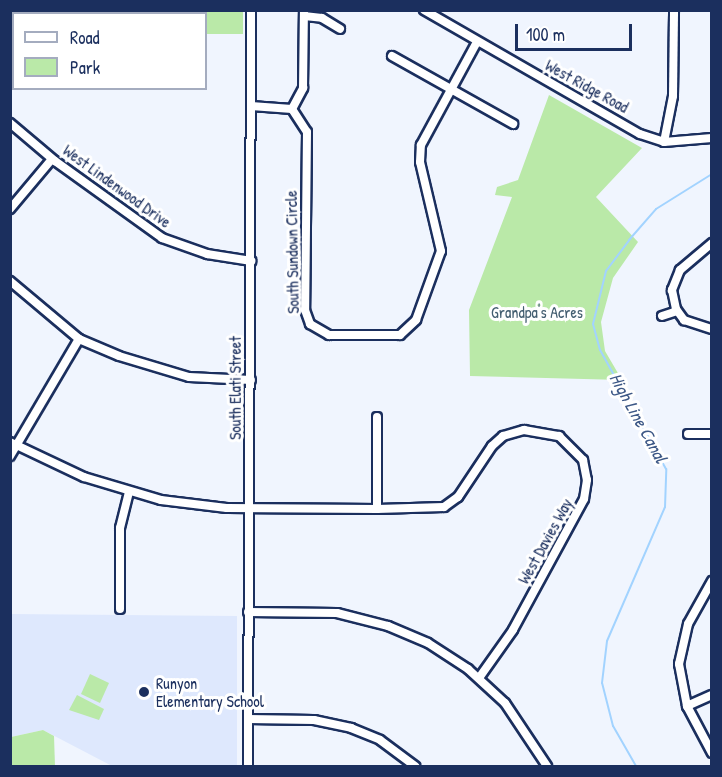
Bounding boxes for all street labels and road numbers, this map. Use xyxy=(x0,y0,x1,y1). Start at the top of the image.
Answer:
street label: West Ridge Road xyxy=(542,55,632,117)
street label: West Lindenwood Drive xyxy=(59,140,175,232)
street label: South Sundown Circle xyxy=(281,190,303,314)
street label: South Elati Street xyxy=(225,336,245,440)
street label: West Davies Way xyxy=(514,495,576,587)

